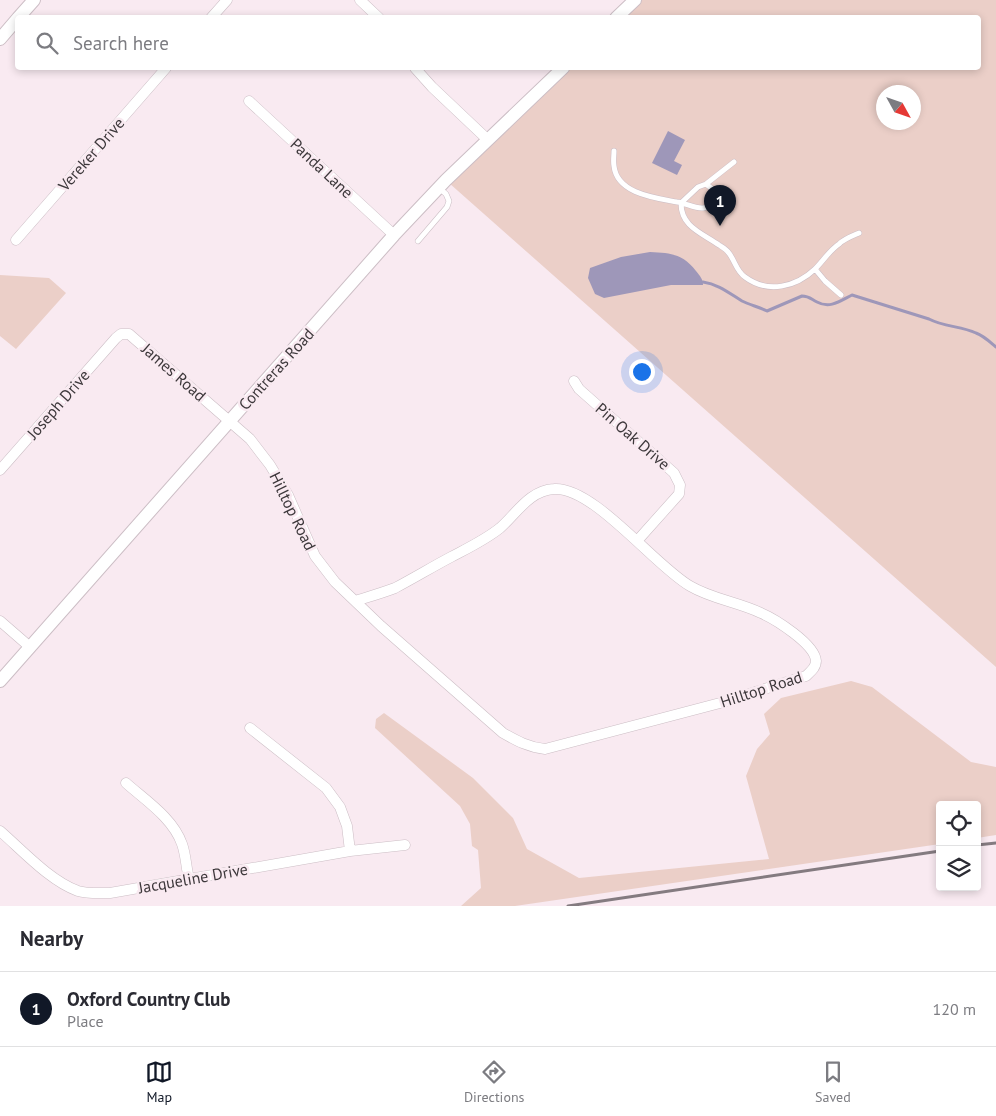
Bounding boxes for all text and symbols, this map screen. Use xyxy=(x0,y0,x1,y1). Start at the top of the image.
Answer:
search box xyxy=(15,15,981,70)
icon: search xyxy=(33,29,61,57)
text: Search here xyxy=(73,31,169,55)
north arrow xyxy=(876,85,921,130)
street label: Vereker Drive xyxy=(53,113,128,196)
street label: Panda Lane xyxy=(286,134,358,202)
pin: 1 xyxy=(704,185,736,226)
street label: Contreras Road xyxy=(234,324,318,414)
street label: James Road xyxy=(137,338,210,405)
your location xyxy=(629,359,655,385)
street label: Joseph Drive xyxy=(22,365,94,444)
street label: Pin Oak Drive xyxy=(592,398,674,474)
street label: Hilltop Road xyxy=(265,468,321,554)
street label: Hilltop Road xyxy=(717,666,805,712)
map controls xyxy=(936,801,981,891)
button: locate xyxy=(936,801,981,846)
button: layers xyxy=(936,846,981,891)
street label: Jacqueline Drive xyxy=(136,859,249,898)
text: Nearby xyxy=(20,925,83,952)
text: Oxford Country Club xyxy=(67,987,230,1011)
text: 1 xyxy=(31,999,41,1019)
text: 120 m xyxy=(933,999,976,1019)
text: Place xyxy=(67,1011,104,1031)
tab: Map xyxy=(145,1058,173,1106)
tab: Directions xyxy=(464,1058,524,1106)
tab: Saved xyxy=(815,1058,851,1106)

